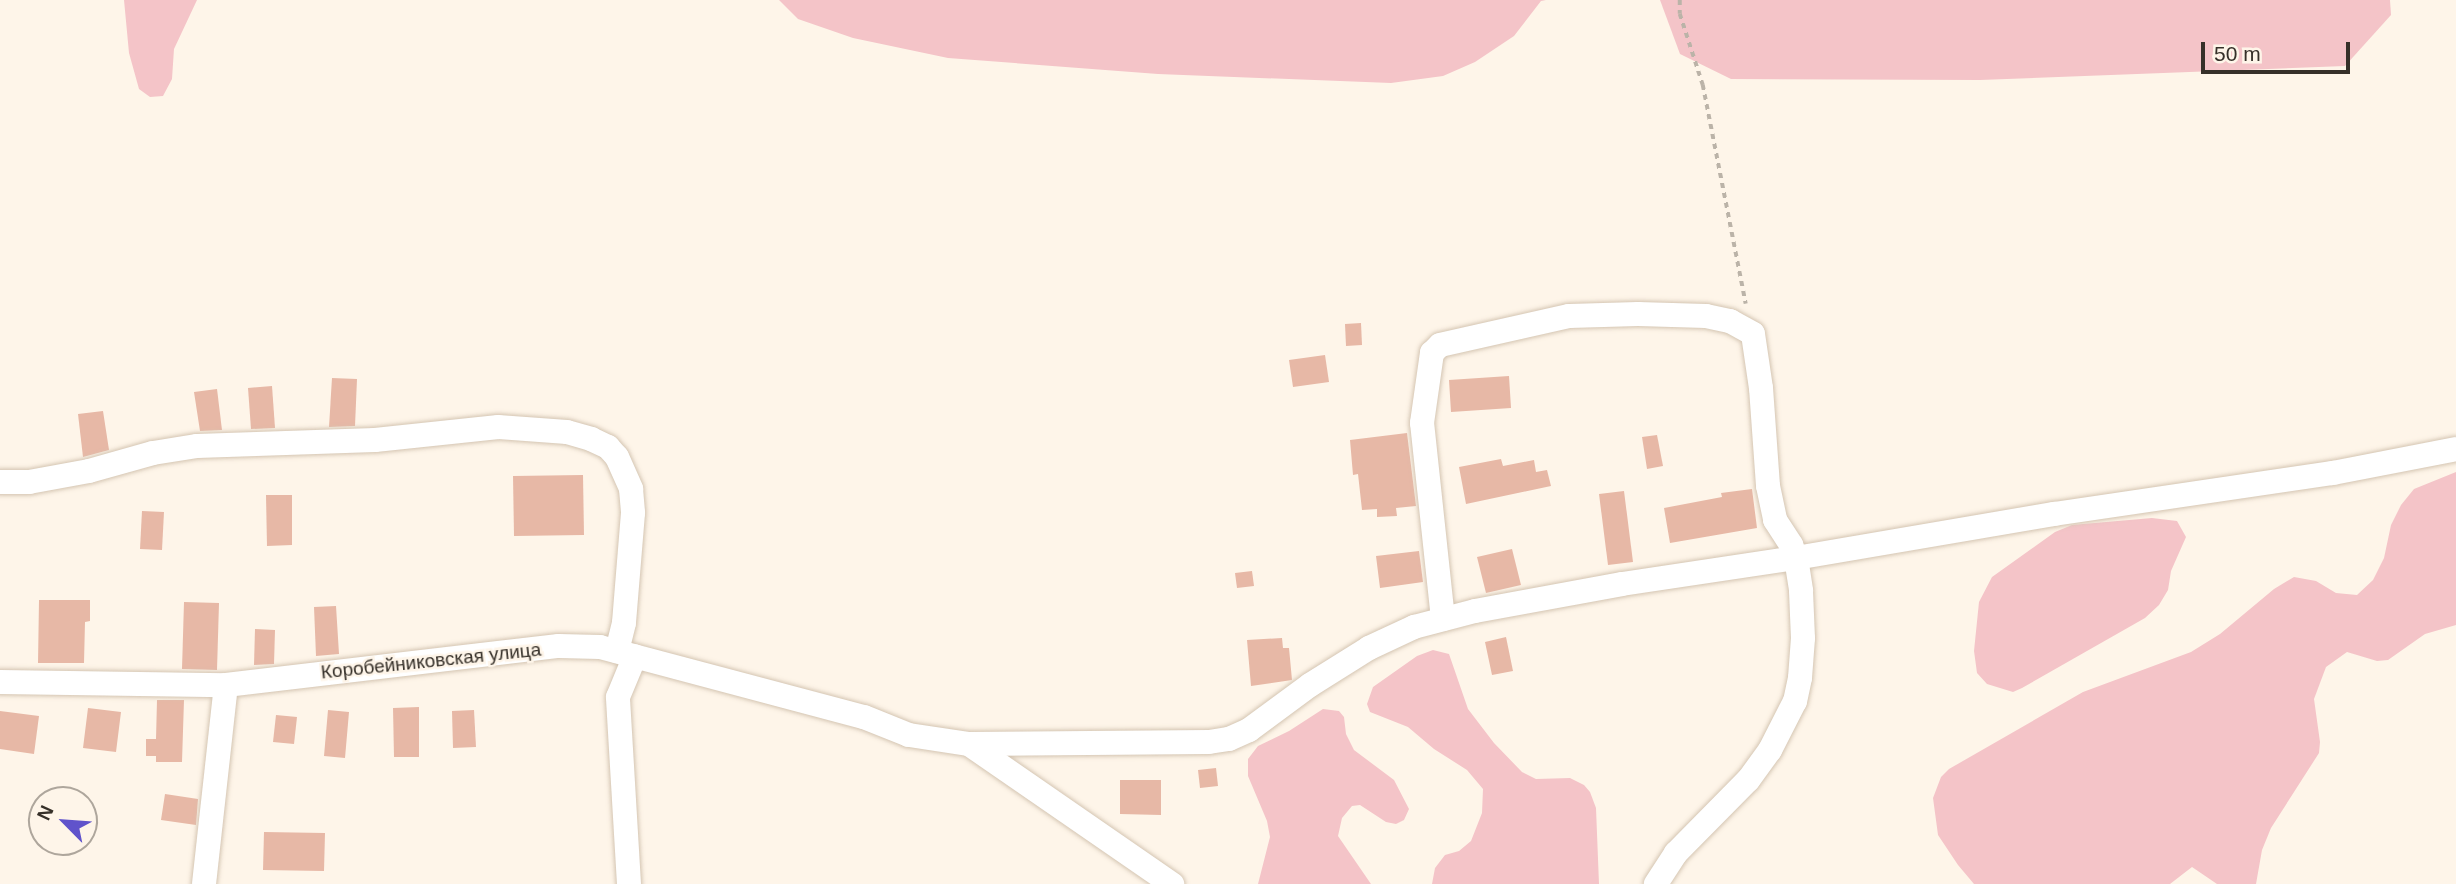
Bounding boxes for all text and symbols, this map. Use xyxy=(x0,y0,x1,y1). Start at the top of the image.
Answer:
scale bar xyxy=(2204,28,2353,72)
text: 50 m xyxy=(2214,42,2261,65)
street label: Коробейниковская улица xyxy=(320,638,542,684)
north arrow xyxy=(28,786,98,856)
text: N xyxy=(33,802,58,823)

